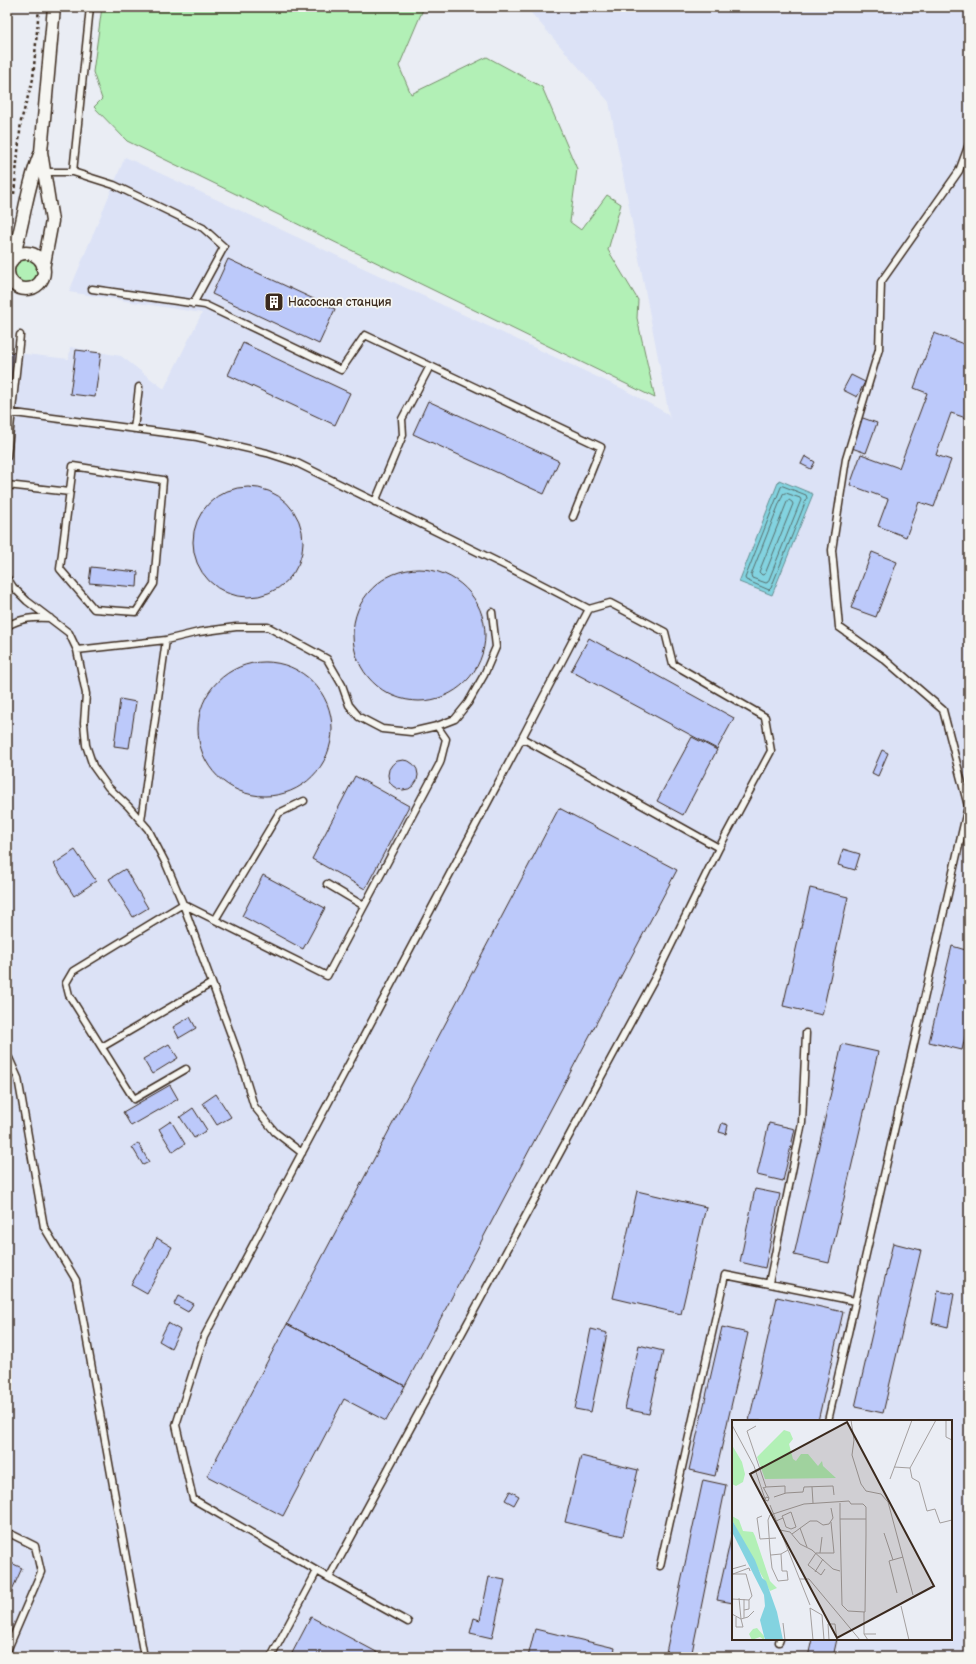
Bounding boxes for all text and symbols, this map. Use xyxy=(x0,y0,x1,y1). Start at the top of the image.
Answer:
building icon: Насосная станция xyxy=(263,291,285,313)
place label: Насосная станция xyxy=(288,295,392,310)
inset map xyxy=(732,1420,952,1640)

